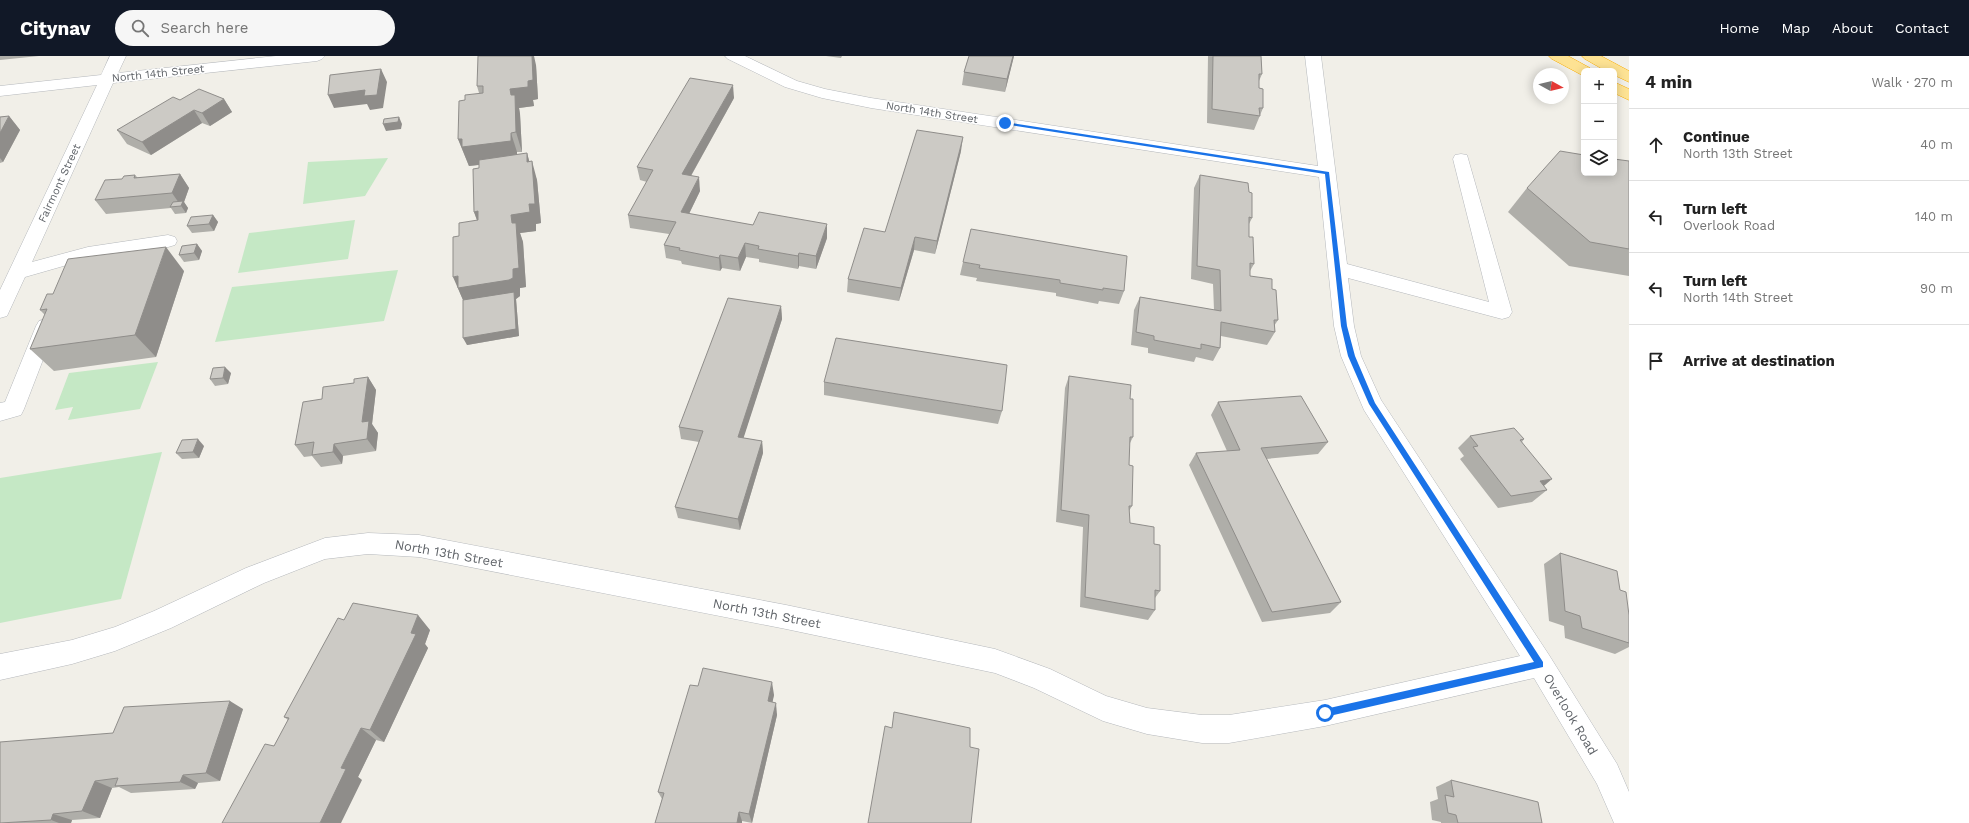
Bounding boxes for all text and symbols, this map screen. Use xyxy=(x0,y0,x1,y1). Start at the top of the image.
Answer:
search box xyxy=(115,10,395,46)
text: Citynav xyxy=(20,17,91,40)
icon: search xyxy=(129,17,151,39)
text: Search here xyxy=(161,19,248,37)
text: Home xyxy=(1719,20,1759,36)
text: Map xyxy=(1781,20,1810,36)
text: About xyxy=(1832,20,1873,36)
text: Contact xyxy=(1895,20,1949,36)
street label: North 14th Street xyxy=(111,62,205,85)
north arrow xyxy=(1533,68,1569,104)
map controls xyxy=(1581,68,1617,176)
button: + xyxy=(1581,68,1617,104)
text: 4 min xyxy=(1645,72,1692,92)
text: Walk · 270 m xyxy=(1872,75,1953,90)
street label: North 14th Street xyxy=(885,99,979,126)
button: − xyxy=(1581,104,1617,140)
route end xyxy=(996,114,1014,132)
text: Continue xyxy=(1683,128,1750,146)
icon: ahead xyxy=(1645,134,1667,156)
text: 40 m xyxy=(1920,137,1953,152)
button: layers xyxy=(1581,140,1617,176)
street label: Fairmont Street xyxy=(36,142,83,225)
text: North 13th Street xyxy=(1683,146,1793,161)
text: Turn left xyxy=(1683,200,1747,218)
icon: left xyxy=(1645,206,1667,228)
text: 140 m xyxy=(1915,209,1953,224)
text: Overlook Road xyxy=(1683,218,1775,233)
text: Turn left xyxy=(1683,272,1747,290)
icon: left xyxy=(1645,278,1667,300)
text: 90 m xyxy=(1920,281,1953,296)
text: North 14th Street xyxy=(1683,290,1793,305)
icon: arrive xyxy=(1645,350,1667,372)
text: Arrive at destination xyxy=(1683,352,1835,370)
street label: North 13th Street xyxy=(394,537,505,570)
street label: North 13th Street xyxy=(712,596,823,631)
street label: Overlook Road xyxy=(1540,671,1601,758)
route start xyxy=(1316,704,1334,722)

